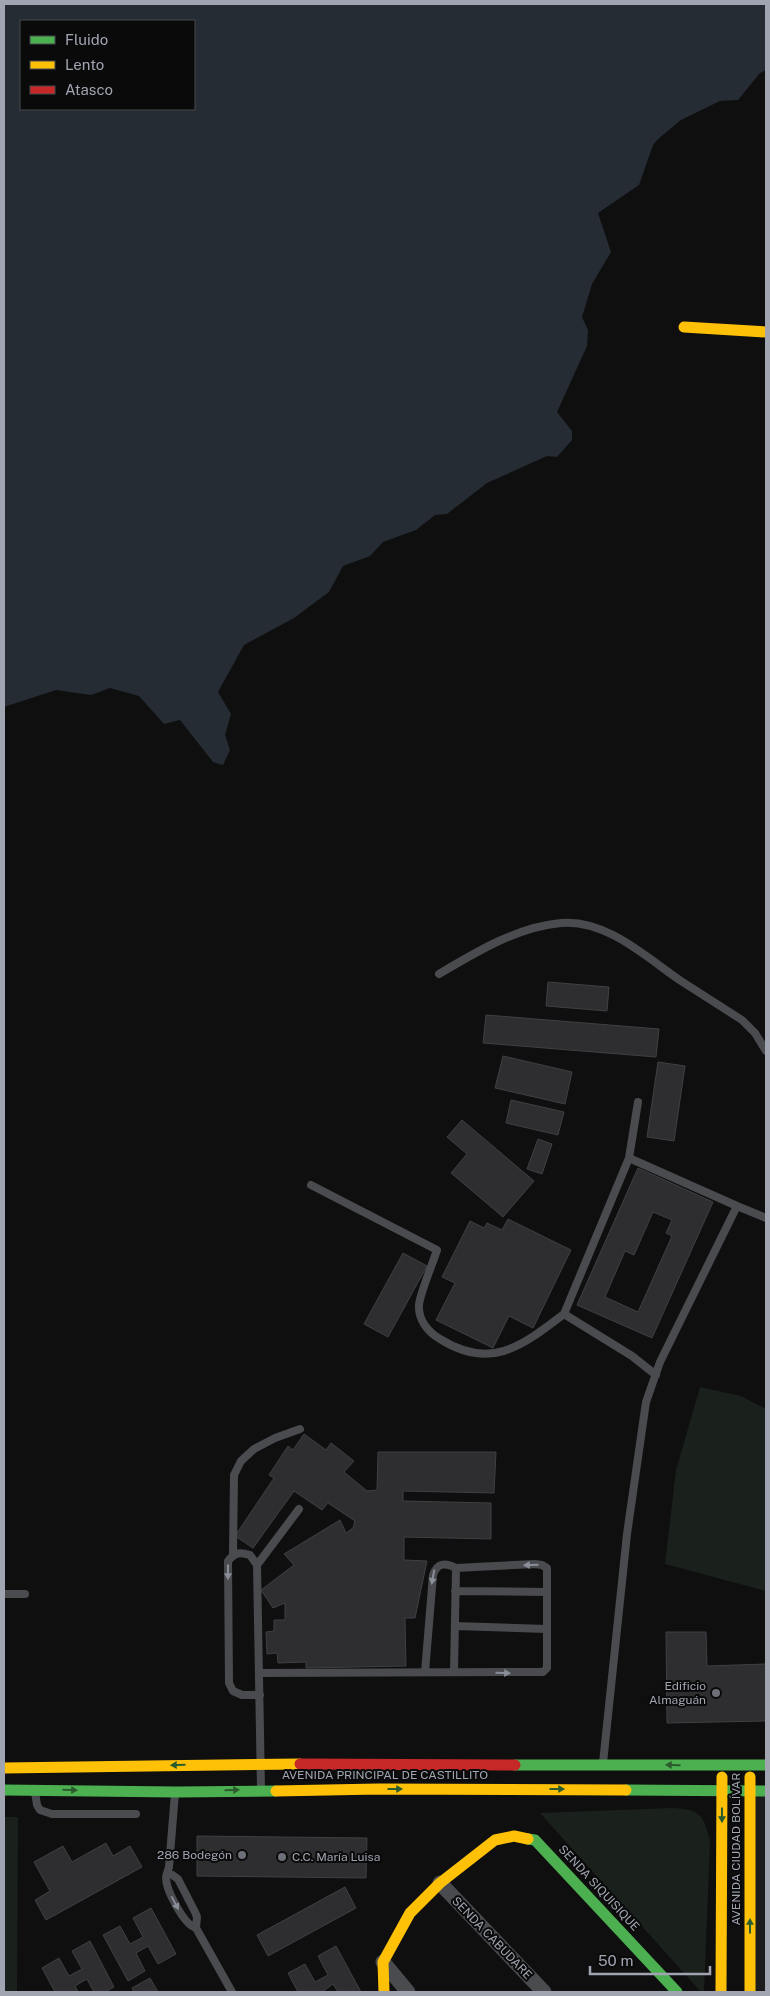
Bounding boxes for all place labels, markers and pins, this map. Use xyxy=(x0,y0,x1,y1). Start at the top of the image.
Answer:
place label: Edificio Almaguán xyxy=(649,1679,706,1707)
marker: Edificio Almaguán xyxy=(710,1687,722,1699)
place label: 286 Bodegón xyxy=(157,1848,232,1862)
marker: 286 Bodegón xyxy=(236,1849,248,1861)
place label: C.C. María Luisa xyxy=(292,1850,380,1864)
marker: C.C. María Luisa xyxy=(276,1851,288,1863)

